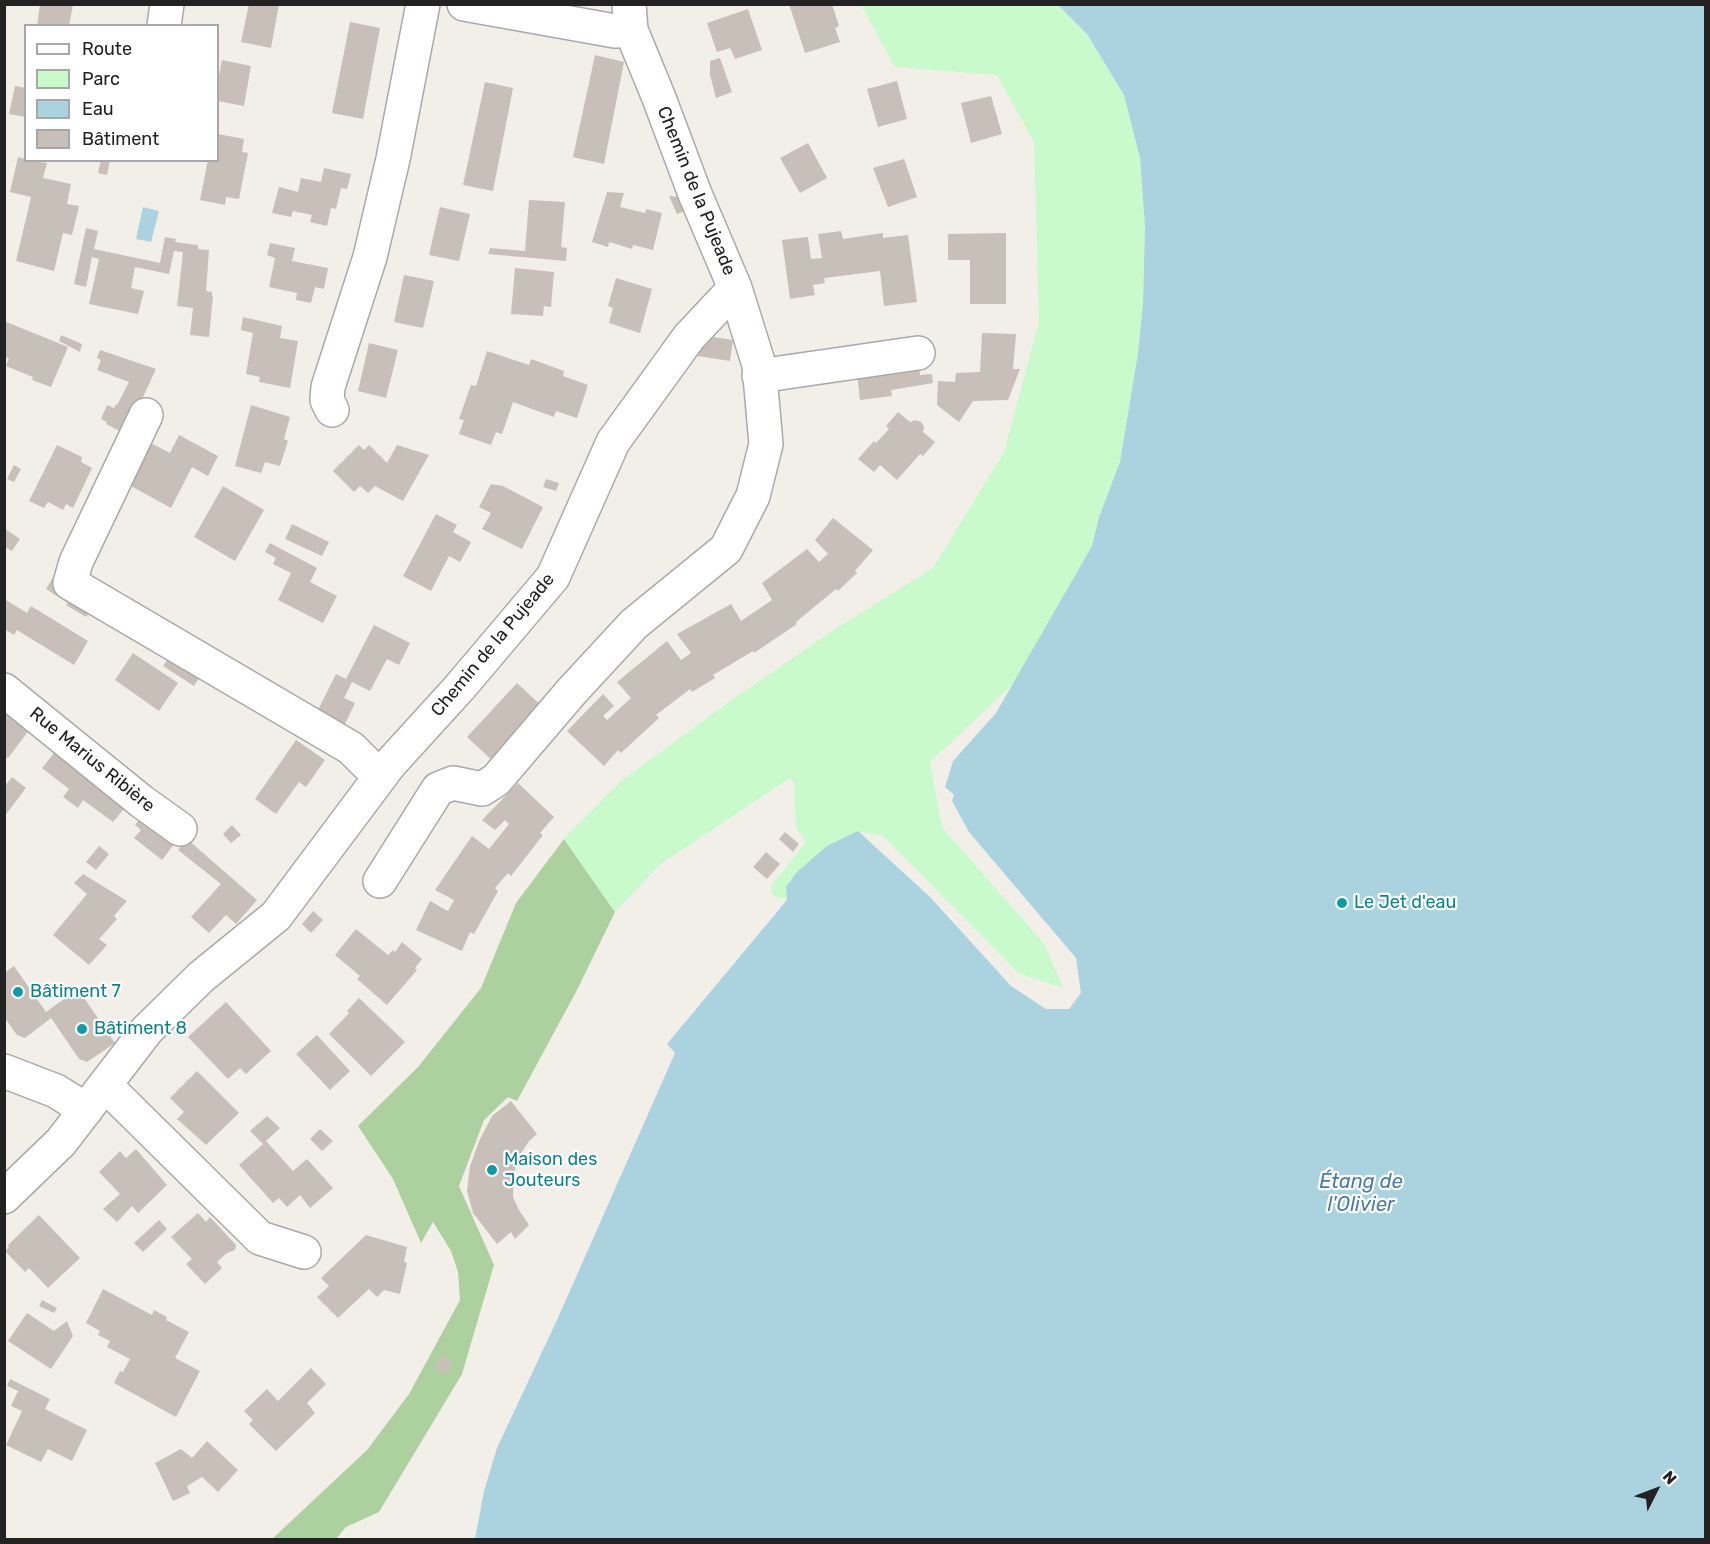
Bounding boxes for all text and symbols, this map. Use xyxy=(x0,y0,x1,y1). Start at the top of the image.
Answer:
legend xyxy=(24,24,219,162)
text: Route xyxy=(82,38,132,60)
text: Parc xyxy=(82,68,120,90)
text: Eau xyxy=(82,98,114,120)
street label: Chemin de la Pujeade xyxy=(652,103,740,279)
text: Bâtiment xyxy=(82,128,159,150)
street label: Chemin de la Pujeade xyxy=(427,569,559,721)
street label: Rue Marius Ribière xyxy=(25,703,159,817)
place label: Le Jet d'eau xyxy=(1354,892,1456,914)
marker: Le Jet d'eau xyxy=(1335,896,1349,910)
place label: Bâtiment 7 xyxy=(30,981,121,1003)
marker: Bâtiment 7 xyxy=(11,985,25,999)
place label: Bâtiment 8 xyxy=(94,1018,187,1040)
marker: Bâtiment 8 xyxy=(75,1022,89,1036)
place label: Maison des Jouteurs xyxy=(504,1149,597,1192)
marker: Maison des Jouteurs xyxy=(485,1163,499,1177)
water label: Étang de l'Olivier xyxy=(1319,1170,1403,1217)
north arrow xyxy=(1626,1460,1686,1520)
text: N xyxy=(1659,1467,1681,1488)

